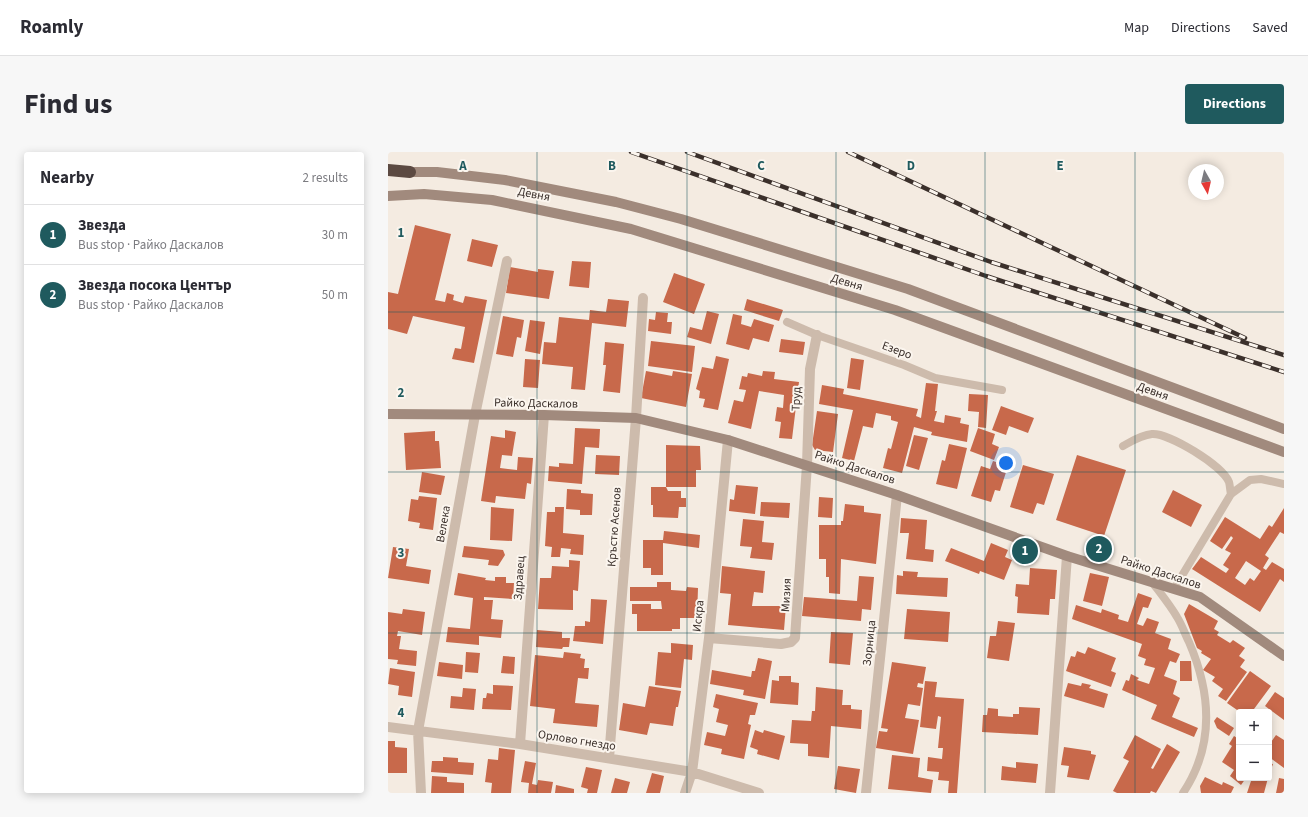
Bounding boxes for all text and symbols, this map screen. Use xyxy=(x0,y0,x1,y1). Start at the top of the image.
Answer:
text: Roamly xyxy=(20,14,83,41)
text: Map xyxy=(1124,18,1149,38)
text: Directions xyxy=(1171,18,1230,38)
text: Saved xyxy=(1252,18,1288,38)
text: Find us xyxy=(24,84,112,124)
button: Directions xyxy=(1185,84,1284,124)
text: A xyxy=(458,157,467,175)
text: B xyxy=(608,157,616,175)
text: C xyxy=(757,157,765,175)
text: D xyxy=(907,157,915,175)
text: E xyxy=(1056,157,1064,175)
north arrow xyxy=(1188,164,1224,200)
text: Nearby xyxy=(40,166,94,190)
text: 2 results xyxy=(303,169,348,187)
street label: Девня xyxy=(516,183,552,206)
text: Звезда xyxy=(78,215,126,236)
text: 1 xyxy=(398,224,405,242)
text: 1 xyxy=(50,226,56,244)
text: 30 m xyxy=(322,226,348,244)
text: Bus stop · Райко Даскалов xyxy=(78,236,224,254)
street label: Девня xyxy=(829,270,865,295)
text: Звезда посока Център xyxy=(78,275,232,296)
text: 2 xyxy=(50,286,56,304)
text: 50 m xyxy=(322,286,348,304)
text: Bus stop · Райко Даскалов xyxy=(78,296,224,314)
street label: Езеро xyxy=(879,337,914,364)
street label: Девня xyxy=(1135,378,1171,405)
text: 2 xyxy=(398,384,405,402)
street label: Труд xyxy=(788,386,805,412)
street label: Райко Даскалов xyxy=(494,394,578,413)
street label: Райко Даскалов xyxy=(812,446,897,489)
your location xyxy=(996,453,1016,473)
street label: Кръстю Асенов xyxy=(603,487,626,567)
street label: Велека xyxy=(432,504,455,544)
pin: 2 xyxy=(1086,534,1112,564)
pin: 1 xyxy=(1012,536,1038,566)
text: 3 xyxy=(398,544,405,562)
street label: Райко Даскалов xyxy=(1118,551,1203,594)
street label: Здравец xyxy=(509,555,530,601)
street label: Мизия xyxy=(777,578,796,612)
street label: Искра xyxy=(688,599,709,633)
street label: Зорница xyxy=(859,619,880,667)
text: 4 xyxy=(398,704,405,722)
map controls xyxy=(1236,709,1272,781)
button: + xyxy=(1236,709,1272,745)
street label: Орлово гнездо xyxy=(537,726,617,755)
button: − xyxy=(1236,745,1272,781)

